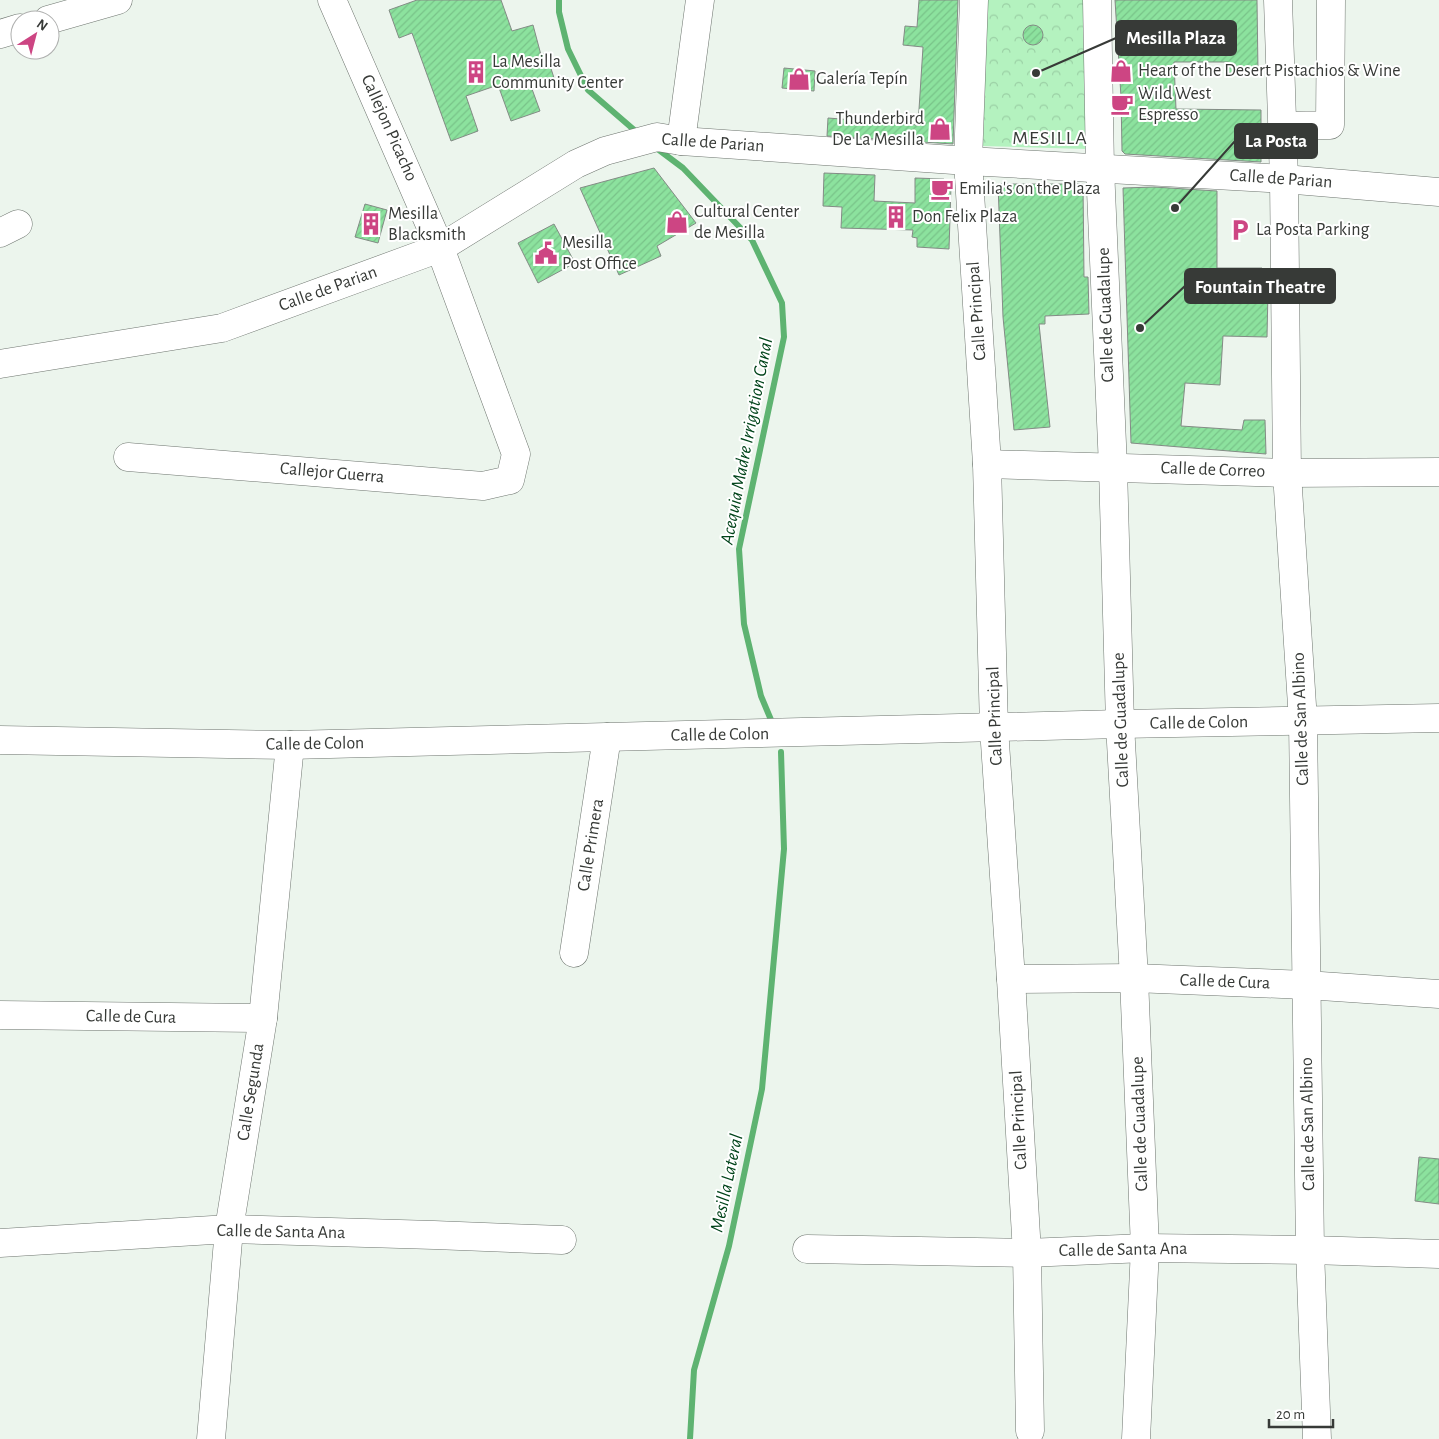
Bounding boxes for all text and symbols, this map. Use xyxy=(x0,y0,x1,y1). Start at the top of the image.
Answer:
north arrow xyxy=(10,10,60,60)
text: N xyxy=(34,17,50,34)
callout: Mesilla Plaza xyxy=(1116,21,1236,55)
text: Mesilla Plaza xyxy=(1126,29,1226,48)
place label: La Mesilla Community Center xyxy=(492,53,624,92)
shop icon: Heart of the Desert Pistachios & Wine xyxy=(1108,58,1134,84)
building icon: La Mesilla Community Center xyxy=(463,59,489,85)
place label: Heart of the Desert Pistachios & Wine xyxy=(1138,62,1401,80)
shop icon: Galería Tepín xyxy=(786,66,812,92)
place label: Galería Tepín xyxy=(816,70,908,88)
street label: Callejon Picacho xyxy=(358,72,421,184)
place label: Wild West Espresso xyxy=(1138,85,1211,124)
cafe icon: Wild West Espresso xyxy=(1109,91,1135,117)
place label: Thunderbird De La Mesilla xyxy=(832,110,924,149)
shop icon: Thunderbird De La Mesilla xyxy=(927,116,953,142)
callout: La Posta xyxy=(1235,124,1317,158)
district label: MESILLA xyxy=(1012,128,1088,148)
street label: Calle de Parian xyxy=(661,130,765,156)
text: La Posta xyxy=(1245,132,1307,151)
street label: Calle de Parian xyxy=(1229,166,1333,192)
cafe icon: Emilia's on the Plaza xyxy=(929,176,955,202)
place label: Emilia's on the Plaza xyxy=(959,180,1101,198)
place label: Cultural Center de Mesilla xyxy=(694,203,799,242)
building icon: Don Felix Plaza xyxy=(883,204,909,230)
place label: Mesilla Blacksmith xyxy=(388,205,466,244)
place label: Don Felix Plaza xyxy=(912,208,1017,226)
shop icon: Cultural Center de Mesilla xyxy=(664,209,690,235)
building icon: Mesilla Blacksmith xyxy=(358,211,384,237)
parking icon: La Posta Parking xyxy=(1227,217,1253,243)
place label: La Posta Parking xyxy=(1256,221,1370,239)
place label: Mesilla Post Office xyxy=(562,234,637,273)
public building icon: Mesilla Post Office xyxy=(533,240,559,266)
street label: Calle de Guadalupe xyxy=(1095,247,1117,383)
street label: Calle Principal xyxy=(965,261,989,361)
street label: Calle de Parian xyxy=(276,263,380,315)
callout: Fountain Theatre xyxy=(1185,269,1335,303)
text: Fountain Theatre xyxy=(1195,278,1325,297)
water label: Acequia Madre Irrigation Canal xyxy=(717,336,776,547)
street label: Callejor Guerra xyxy=(279,459,385,487)
street label: Calle de Correo xyxy=(1160,459,1266,481)
street label: Calle de Guadalupe xyxy=(1110,652,1132,788)
street label: Calle de San Albino xyxy=(1290,652,1312,786)
street label: Calle Principal xyxy=(984,666,1006,766)
street label: Calle de Colon xyxy=(1150,713,1248,733)
street label: Calle de Colon xyxy=(671,725,769,745)
street label: Calle de Colon xyxy=(266,734,364,754)
street label: Calle Primera xyxy=(575,797,607,893)
street label: Calle de Cura xyxy=(1179,971,1271,993)
street label: Calle de Cura xyxy=(86,1007,176,1027)
street label: Calle Segunda xyxy=(234,1042,268,1142)
street label: Calle de Guadalupe xyxy=(1129,1056,1151,1192)
street label: Calle de San Albino xyxy=(1298,1057,1318,1191)
street label: Calle Principal xyxy=(1007,1070,1031,1170)
water label: Mesilla Lateral xyxy=(707,1132,747,1234)
street label: Calle de Santa Ana xyxy=(216,1222,346,1242)
street label: Calle de Santa Ana xyxy=(1058,1240,1188,1260)
scale bar xyxy=(1269,1396,1333,1428)
text: 20 m xyxy=(1276,1407,1305,1422)

